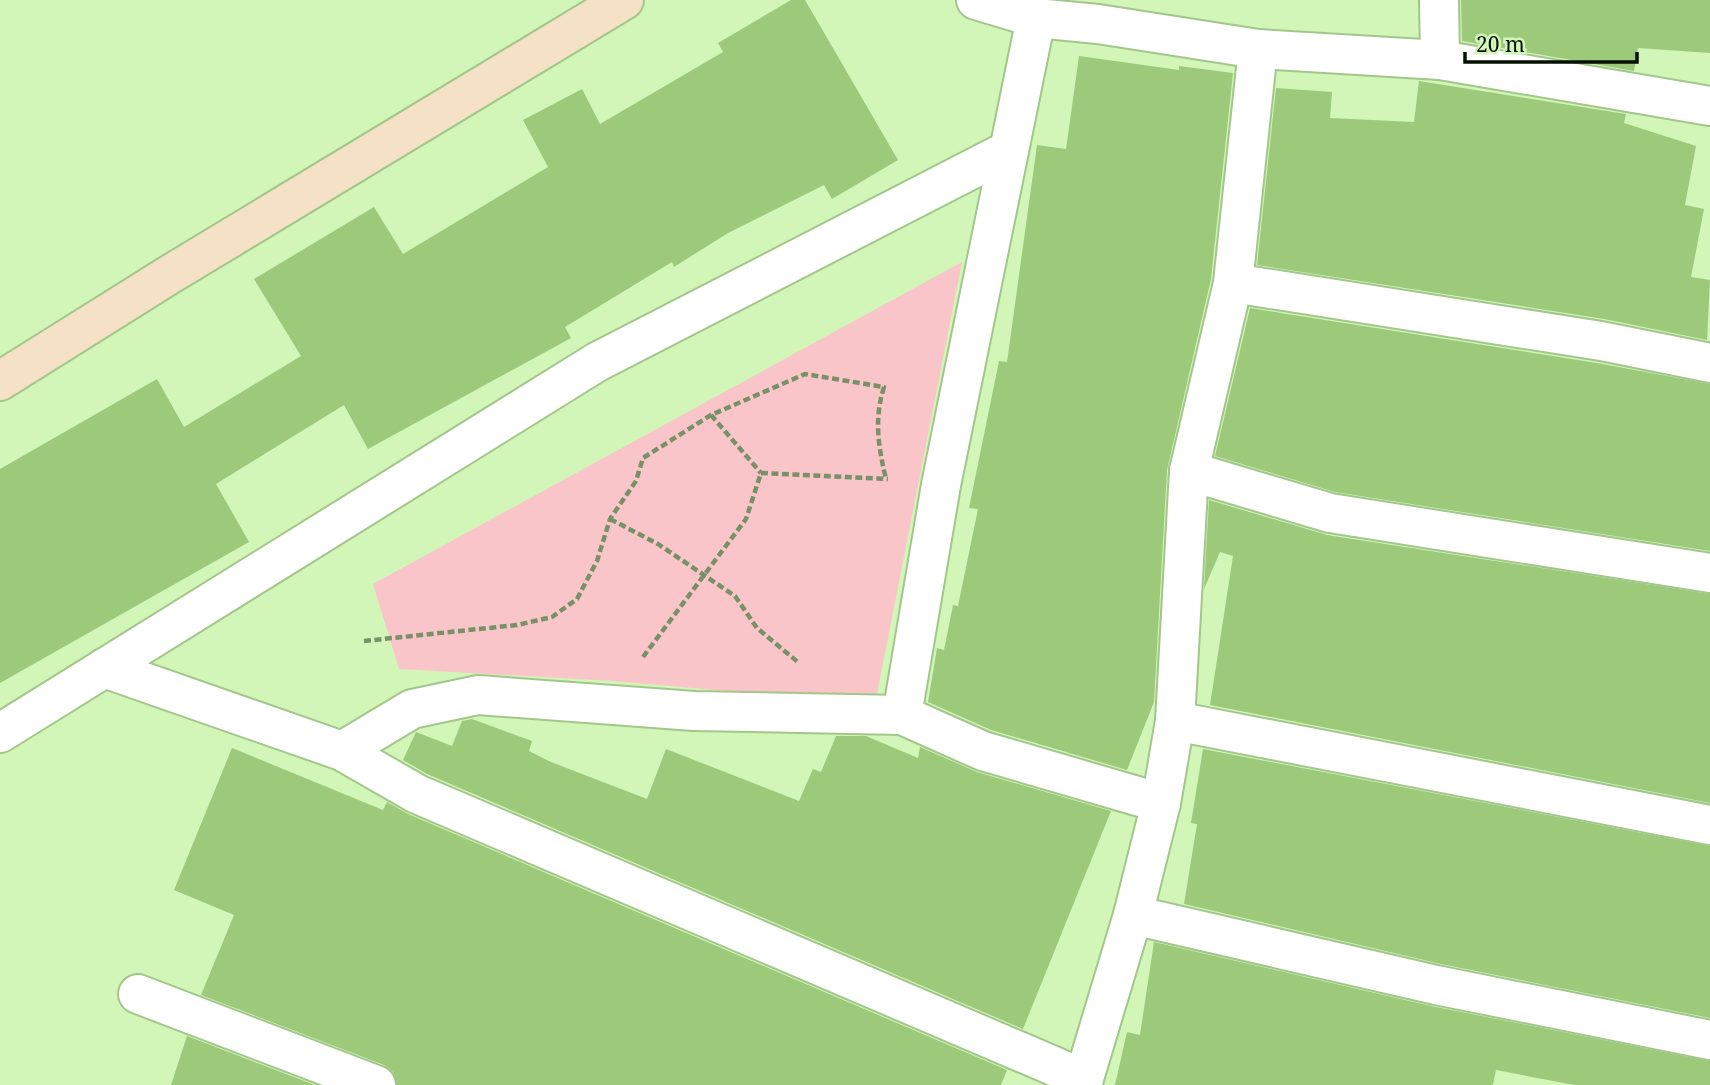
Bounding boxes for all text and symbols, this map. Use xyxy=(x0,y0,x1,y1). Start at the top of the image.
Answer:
scale bar xyxy=(1465,21,1636,65)
text: 20 m xyxy=(1476,30,1525,58)

